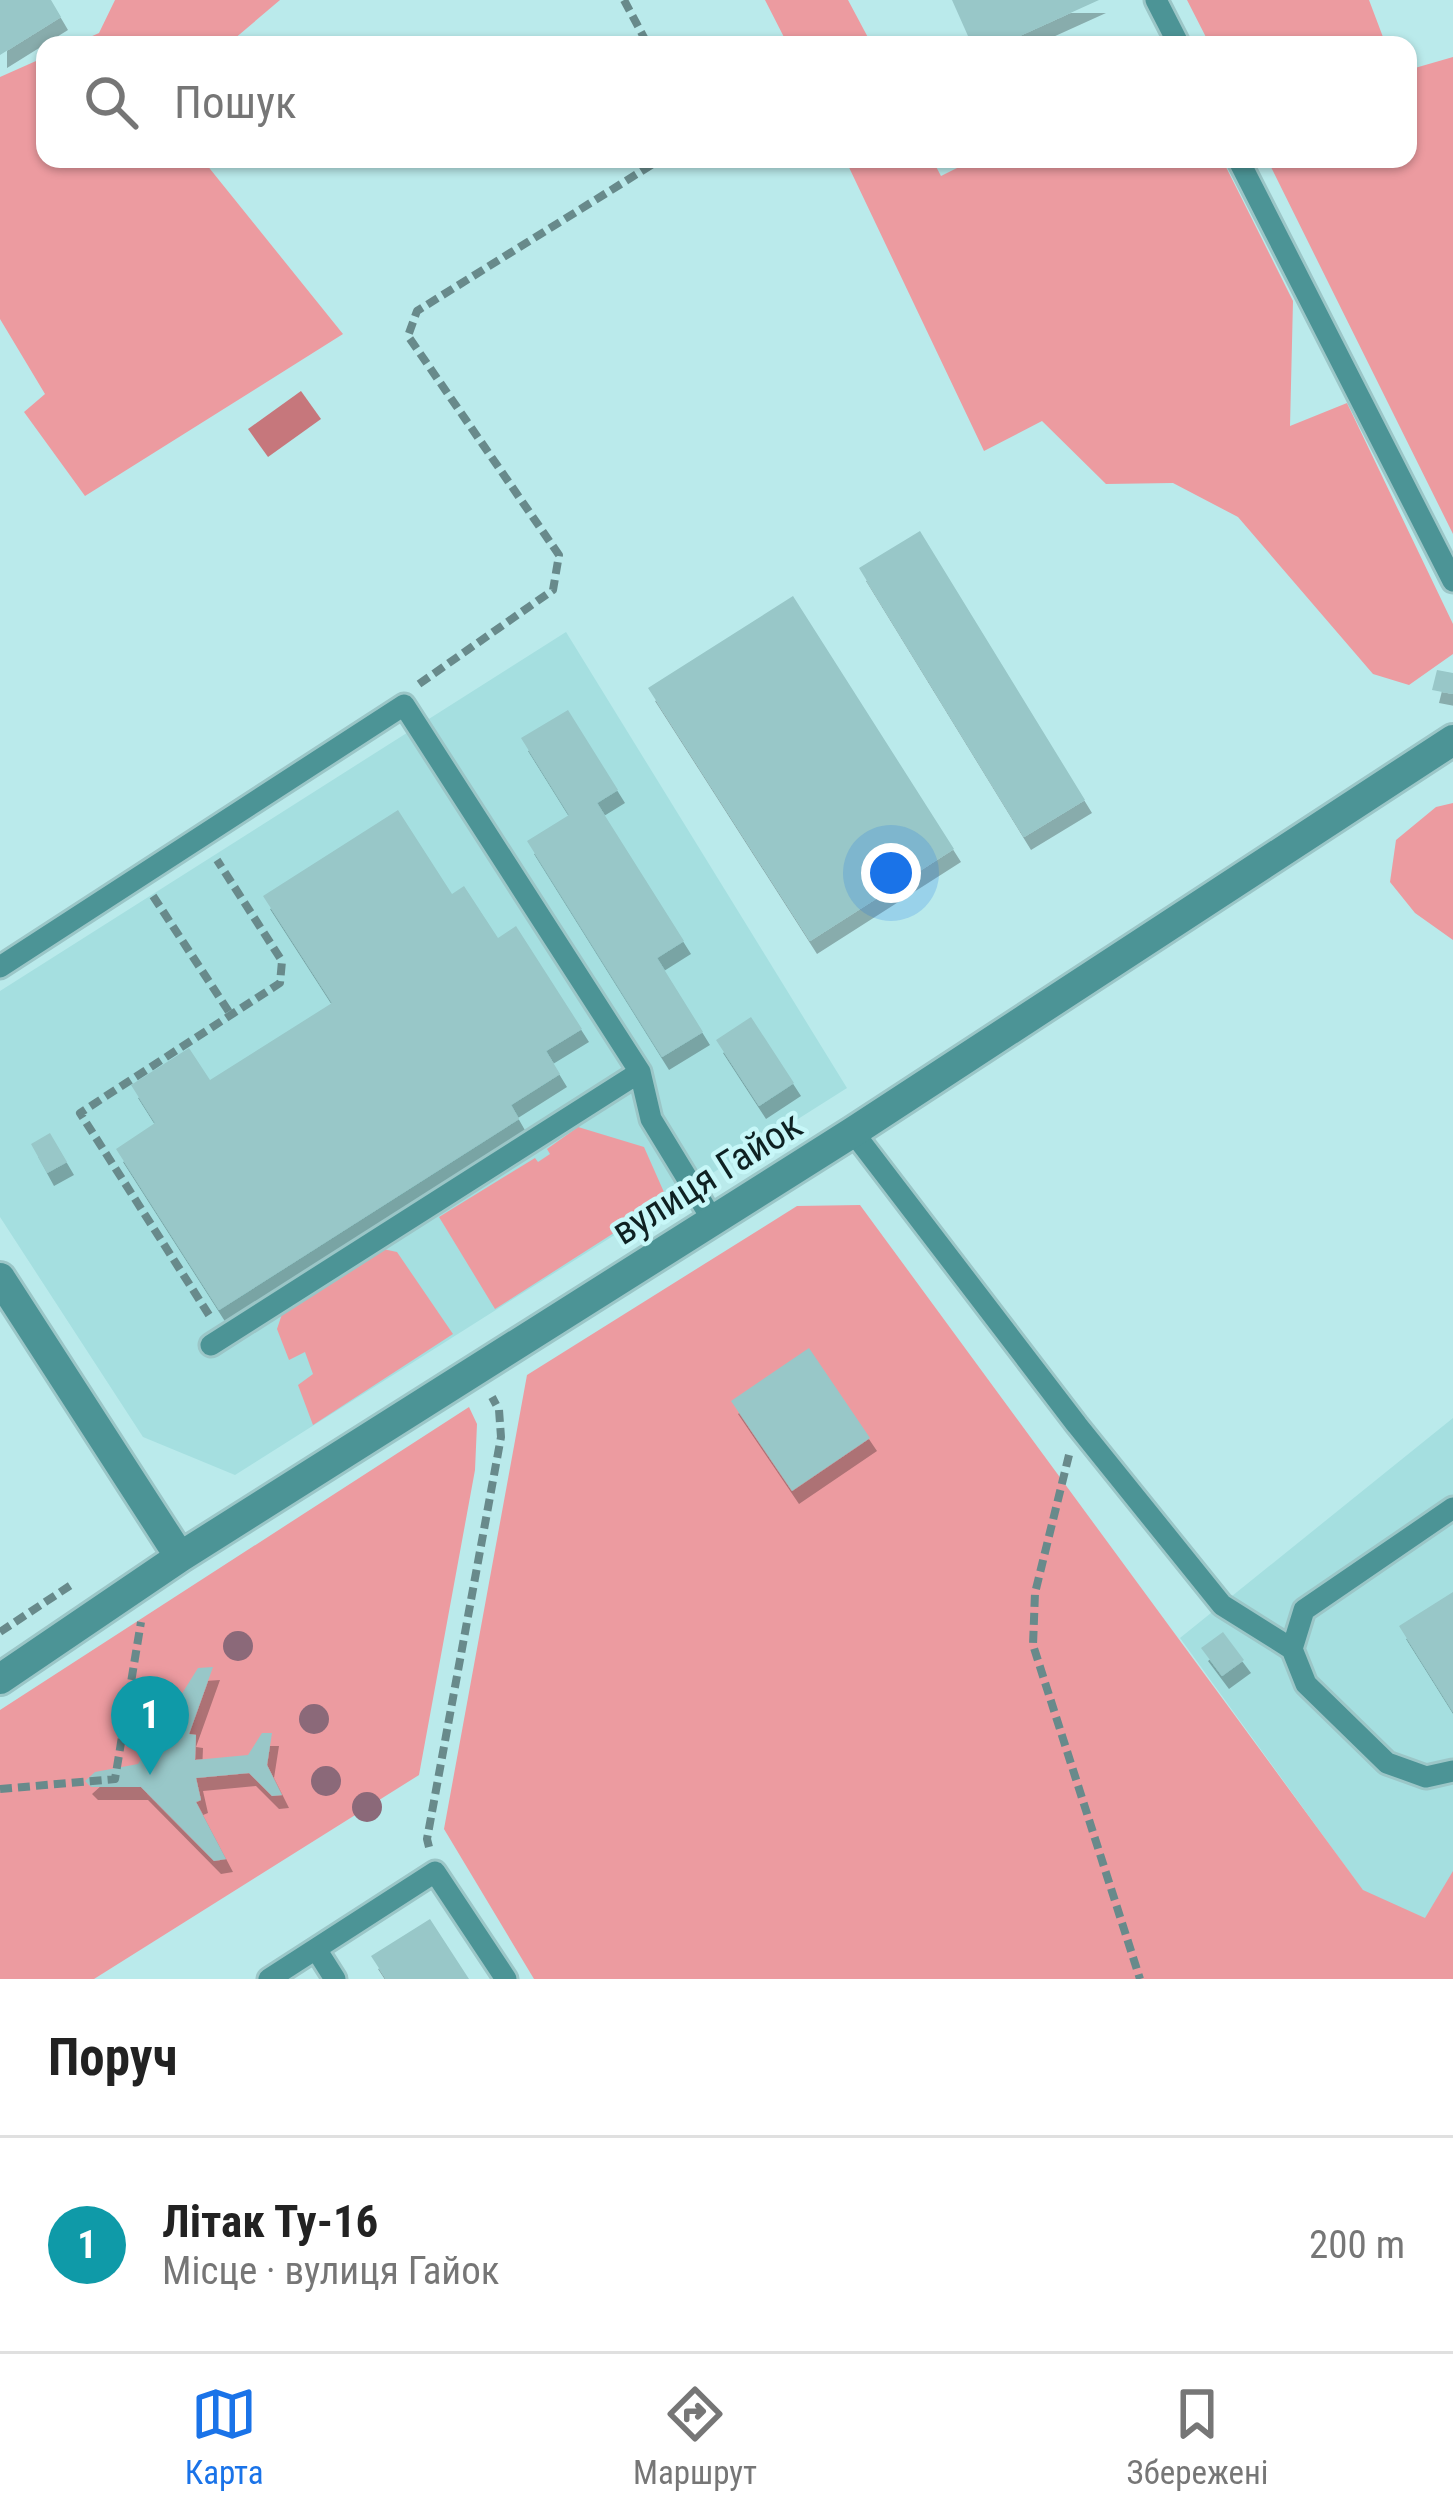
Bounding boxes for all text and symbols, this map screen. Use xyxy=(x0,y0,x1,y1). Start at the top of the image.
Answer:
search box xyxy=(36,36,1417,168)
icon: search xyxy=(78,69,144,135)
text: Пошук xyxy=(174,76,297,129)
your location xyxy=(861,843,921,903)
street label: вулиця Гайок xyxy=(604,1101,811,1254)
pin: 1 xyxy=(111,1676,189,1775)
text: Поруч xyxy=(48,2028,177,2087)
text: Літак Ту-16 xyxy=(162,2195,378,2248)
text: 1 xyxy=(77,2222,97,2268)
text: 200 m xyxy=(1309,2222,1405,2268)
text: Місце · вулиця Гайок xyxy=(162,2248,500,2294)
tab: Карта xyxy=(185,2381,264,2492)
tab: Маршрут xyxy=(633,2381,757,2492)
tab: Збережені xyxy=(1127,2381,1268,2492)

